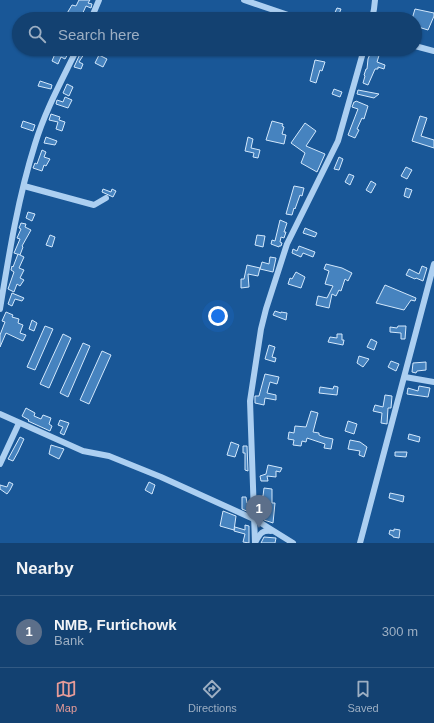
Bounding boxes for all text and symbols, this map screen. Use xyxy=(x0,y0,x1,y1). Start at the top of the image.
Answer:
search box xyxy=(12,12,422,56)
icon: search xyxy=(26,23,48,45)
text: Search here xyxy=(58,26,140,43)
your location xyxy=(208,306,228,326)
pin: 1 xyxy=(246,495,272,528)
text: Nearby xyxy=(16,559,74,578)
text: NMB, Furtichowk xyxy=(54,616,177,633)
text: 1 xyxy=(25,624,33,639)
text: 300 m xyxy=(382,624,418,639)
text: Bank xyxy=(54,633,84,648)
tab: Map xyxy=(55,678,77,714)
tab: Directions xyxy=(188,678,237,714)
tab: Saved xyxy=(347,678,379,714)

